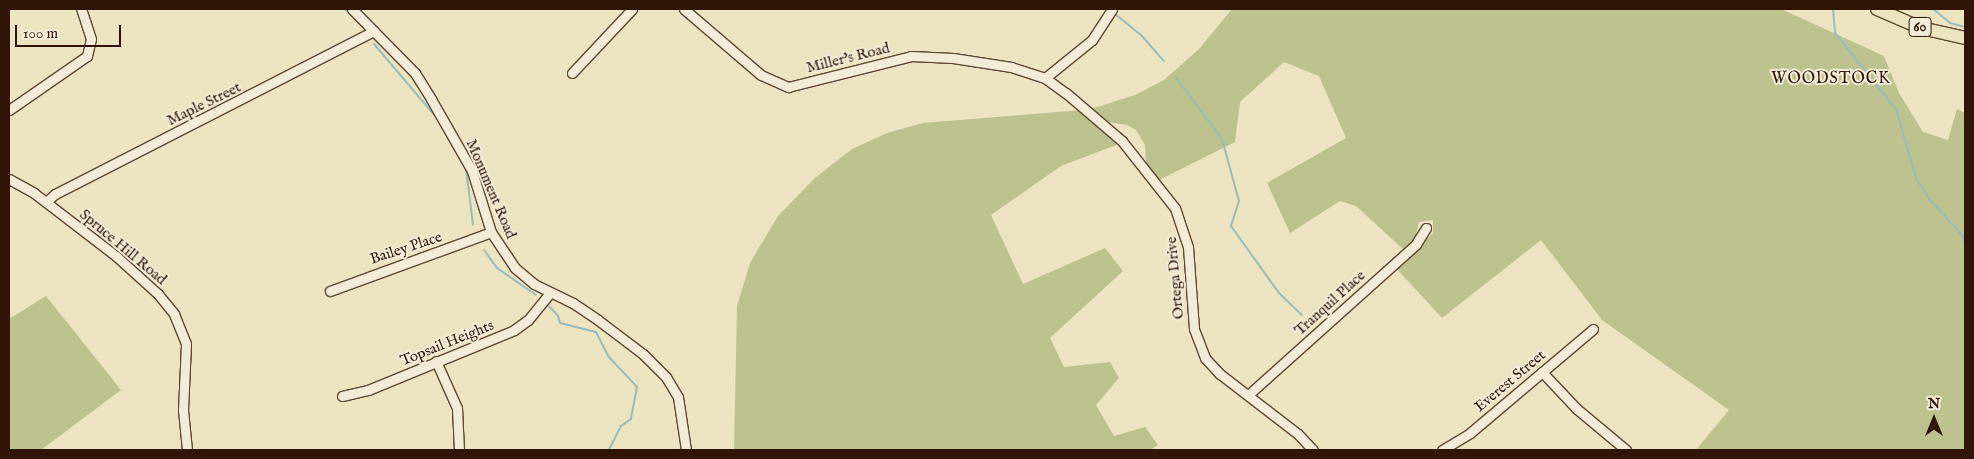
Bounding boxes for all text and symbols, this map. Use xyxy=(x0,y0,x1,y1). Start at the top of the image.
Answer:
scale bar xyxy=(18,15,124,47)
road number: 60 xyxy=(1908,16,1932,38)
text: 100 m xyxy=(23,24,58,43)
street label: Miller's Road xyxy=(805,39,891,77)
district label: WOODSTOCK xyxy=(1770,69,1892,89)
street label: Maple Street xyxy=(164,78,244,130)
street label: Monument Road xyxy=(462,137,520,241)
street label: Spruce Hill Road xyxy=(76,205,170,289)
street label: Bailey Place xyxy=(368,228,444,268)
street label: Ortega Drive xyxy=(1162,236,1188,320)
street label: Tranquil Place xyxy=(1291,267,1369,339)
street label: Topsail Heights xyxy=(398,316,496,370)
street label: Everest Street xyxy=(1471,346,1549,416)
north arrow xyxy=(1909,394,1959,444)
text: N xyxy=(1928,395,1940,413)

